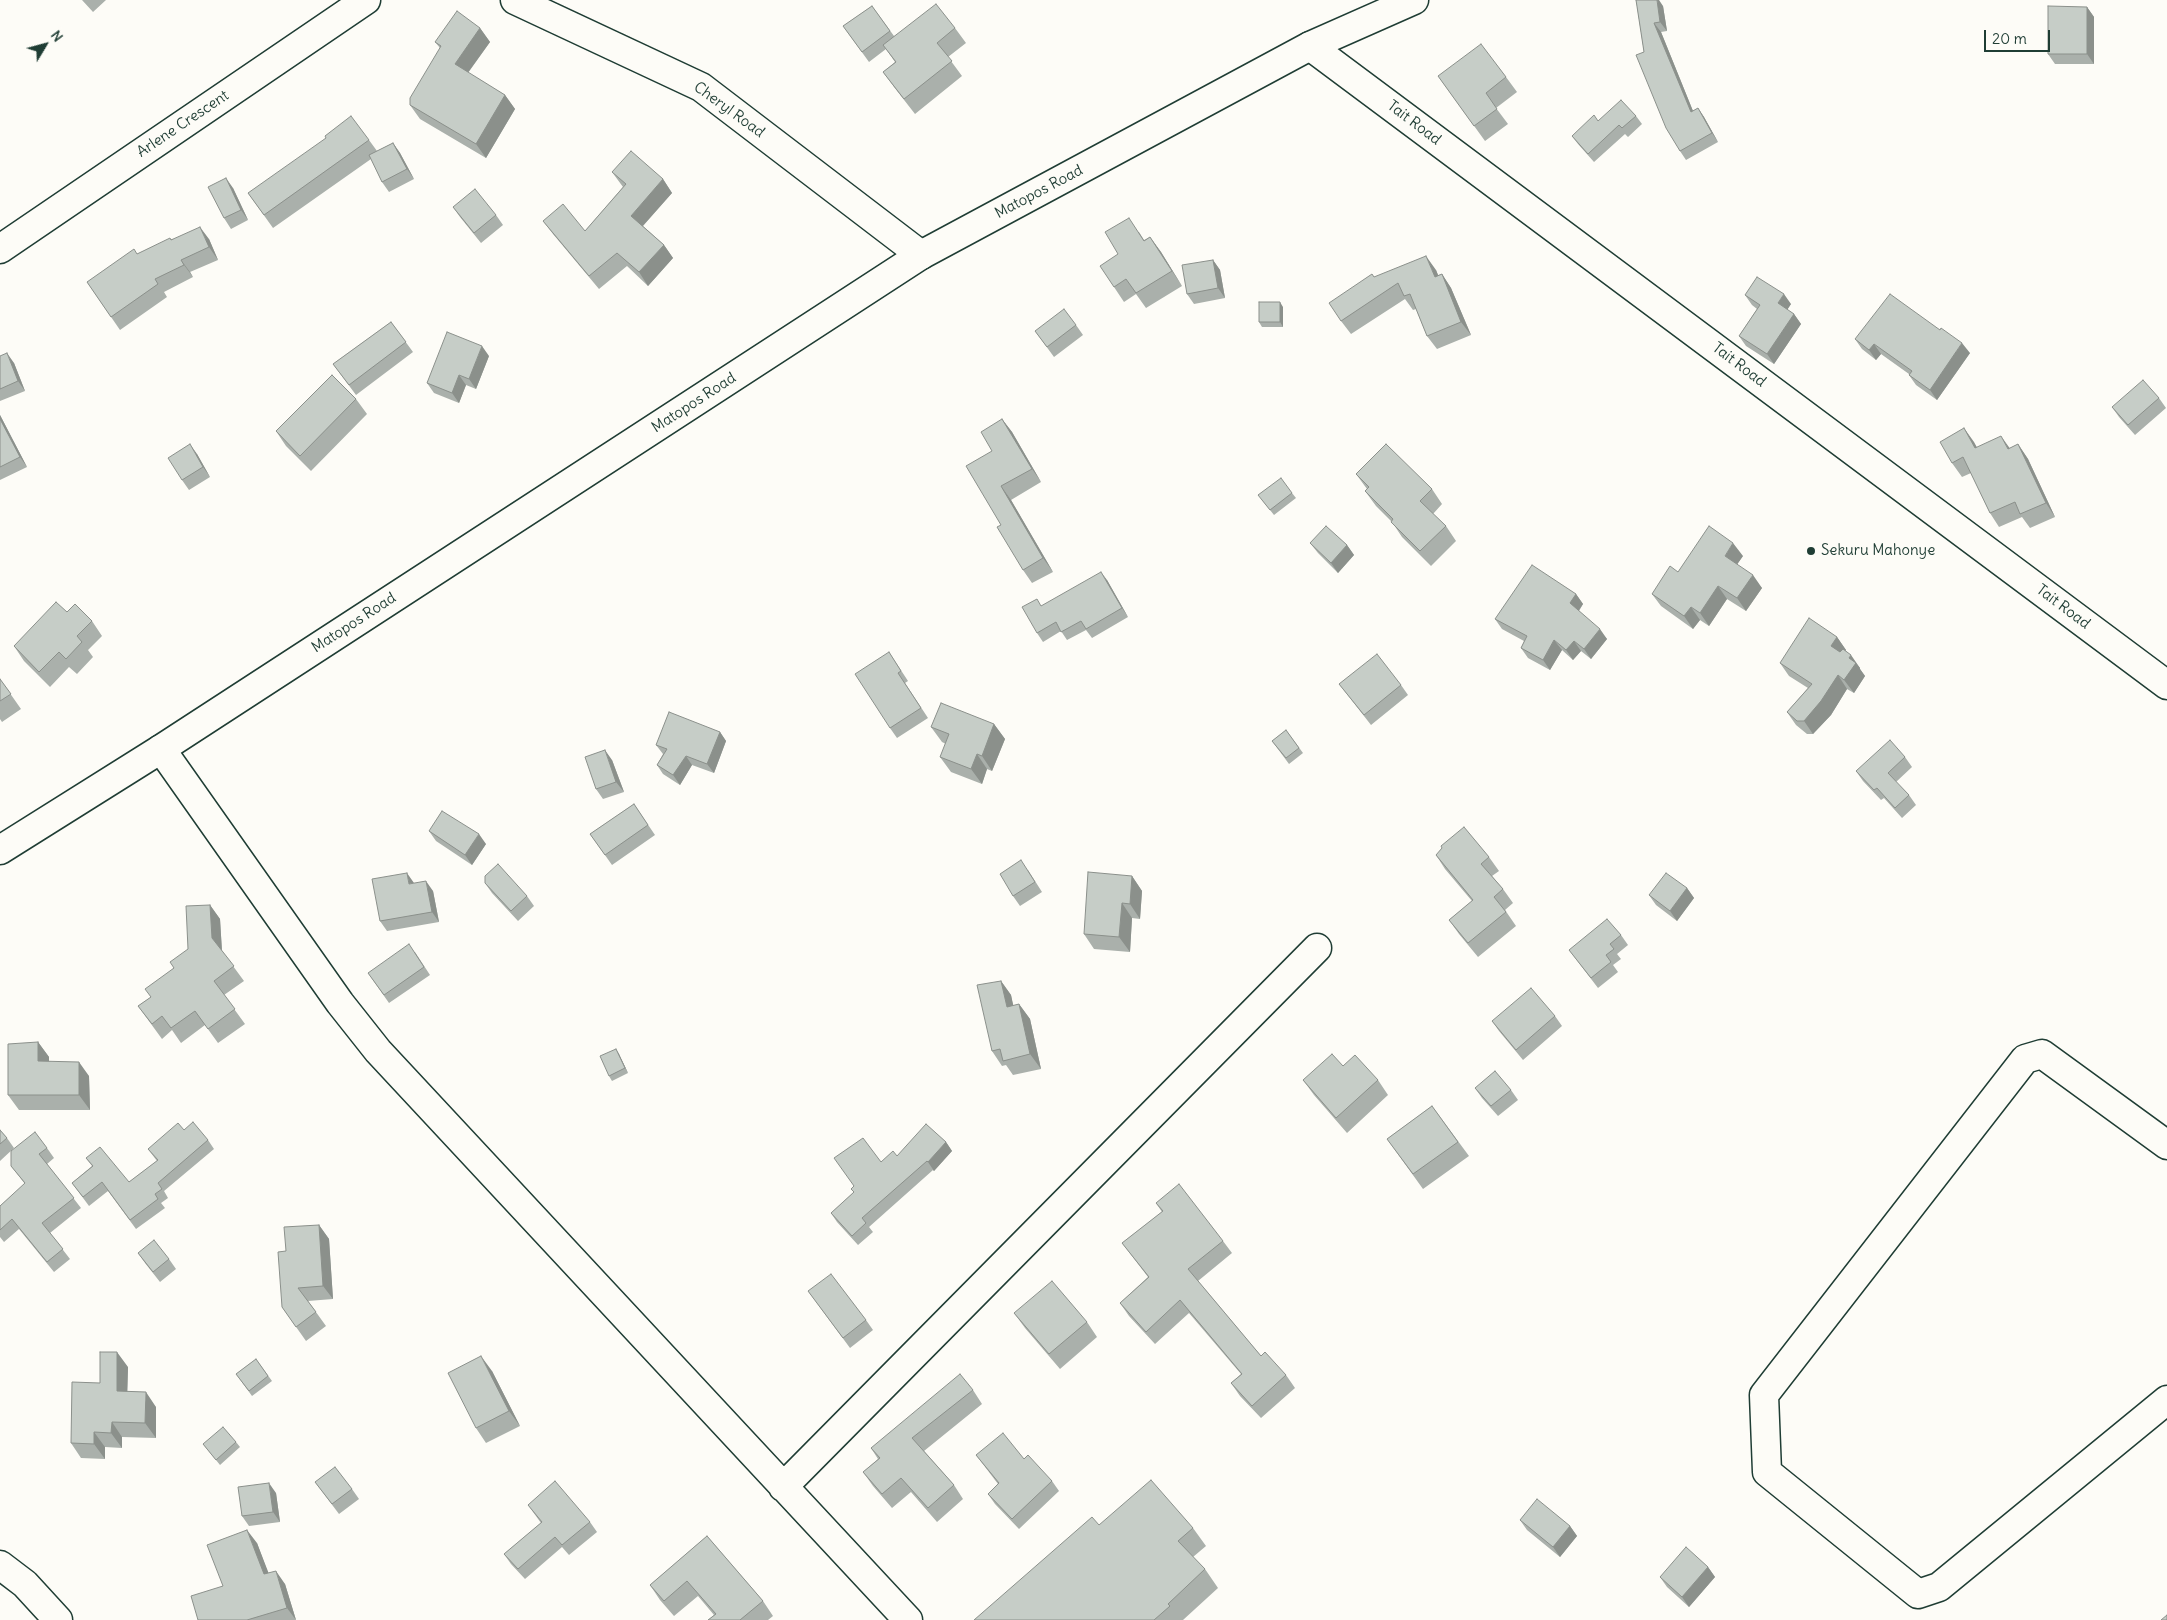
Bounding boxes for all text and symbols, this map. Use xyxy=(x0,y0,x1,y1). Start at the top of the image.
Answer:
north arrow xyxy=(20,20,70,70)
scale bar xyxy=(1987,20,2053,52)
text: N xyxy=(47,27,67,45)
text: 20 m xyxy=(1992,29,2027,48)
street label: Cheryl Road xyxy=(690,78,768,142)
street label: Arlene Crescent xyxy=(134,87,232,161)
street label: Tait Road xyxy=(1384,97,1444,149)
street label: Matopos Road xyxy=(992,161,1086,223)
street label: Tait Road xyxy=(1709,339,1769,391)
street label: Matopos Road xyxy=(649,369,739,437)
place label: Sekuru Mahonye xyxy=(1821,542,1935,560)
marker: Sekuru Mahonye xyxy=(1805,545,1817,557)
street label: Tait Road xyxy=(2033,581,2093,633)
street label: Matopos Road xyxy=(309,589,399,657)

